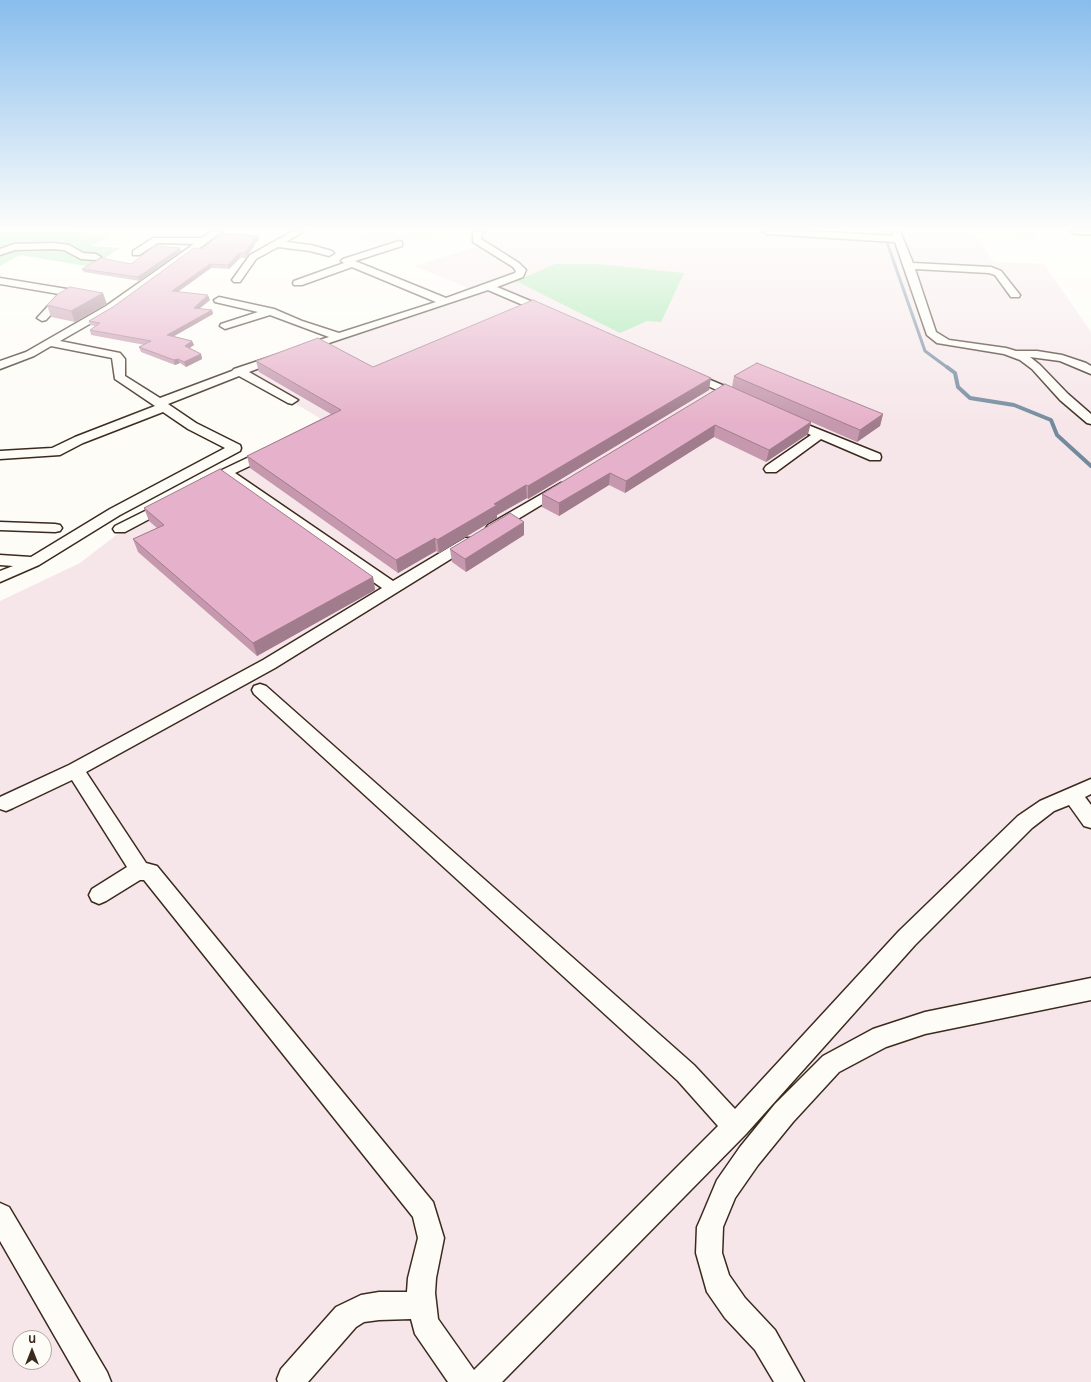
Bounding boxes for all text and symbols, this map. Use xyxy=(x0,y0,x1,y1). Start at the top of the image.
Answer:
north arrow xyxy=(12,1330,52,1370)
text: U xyxy=(28,1331,36,1346)

